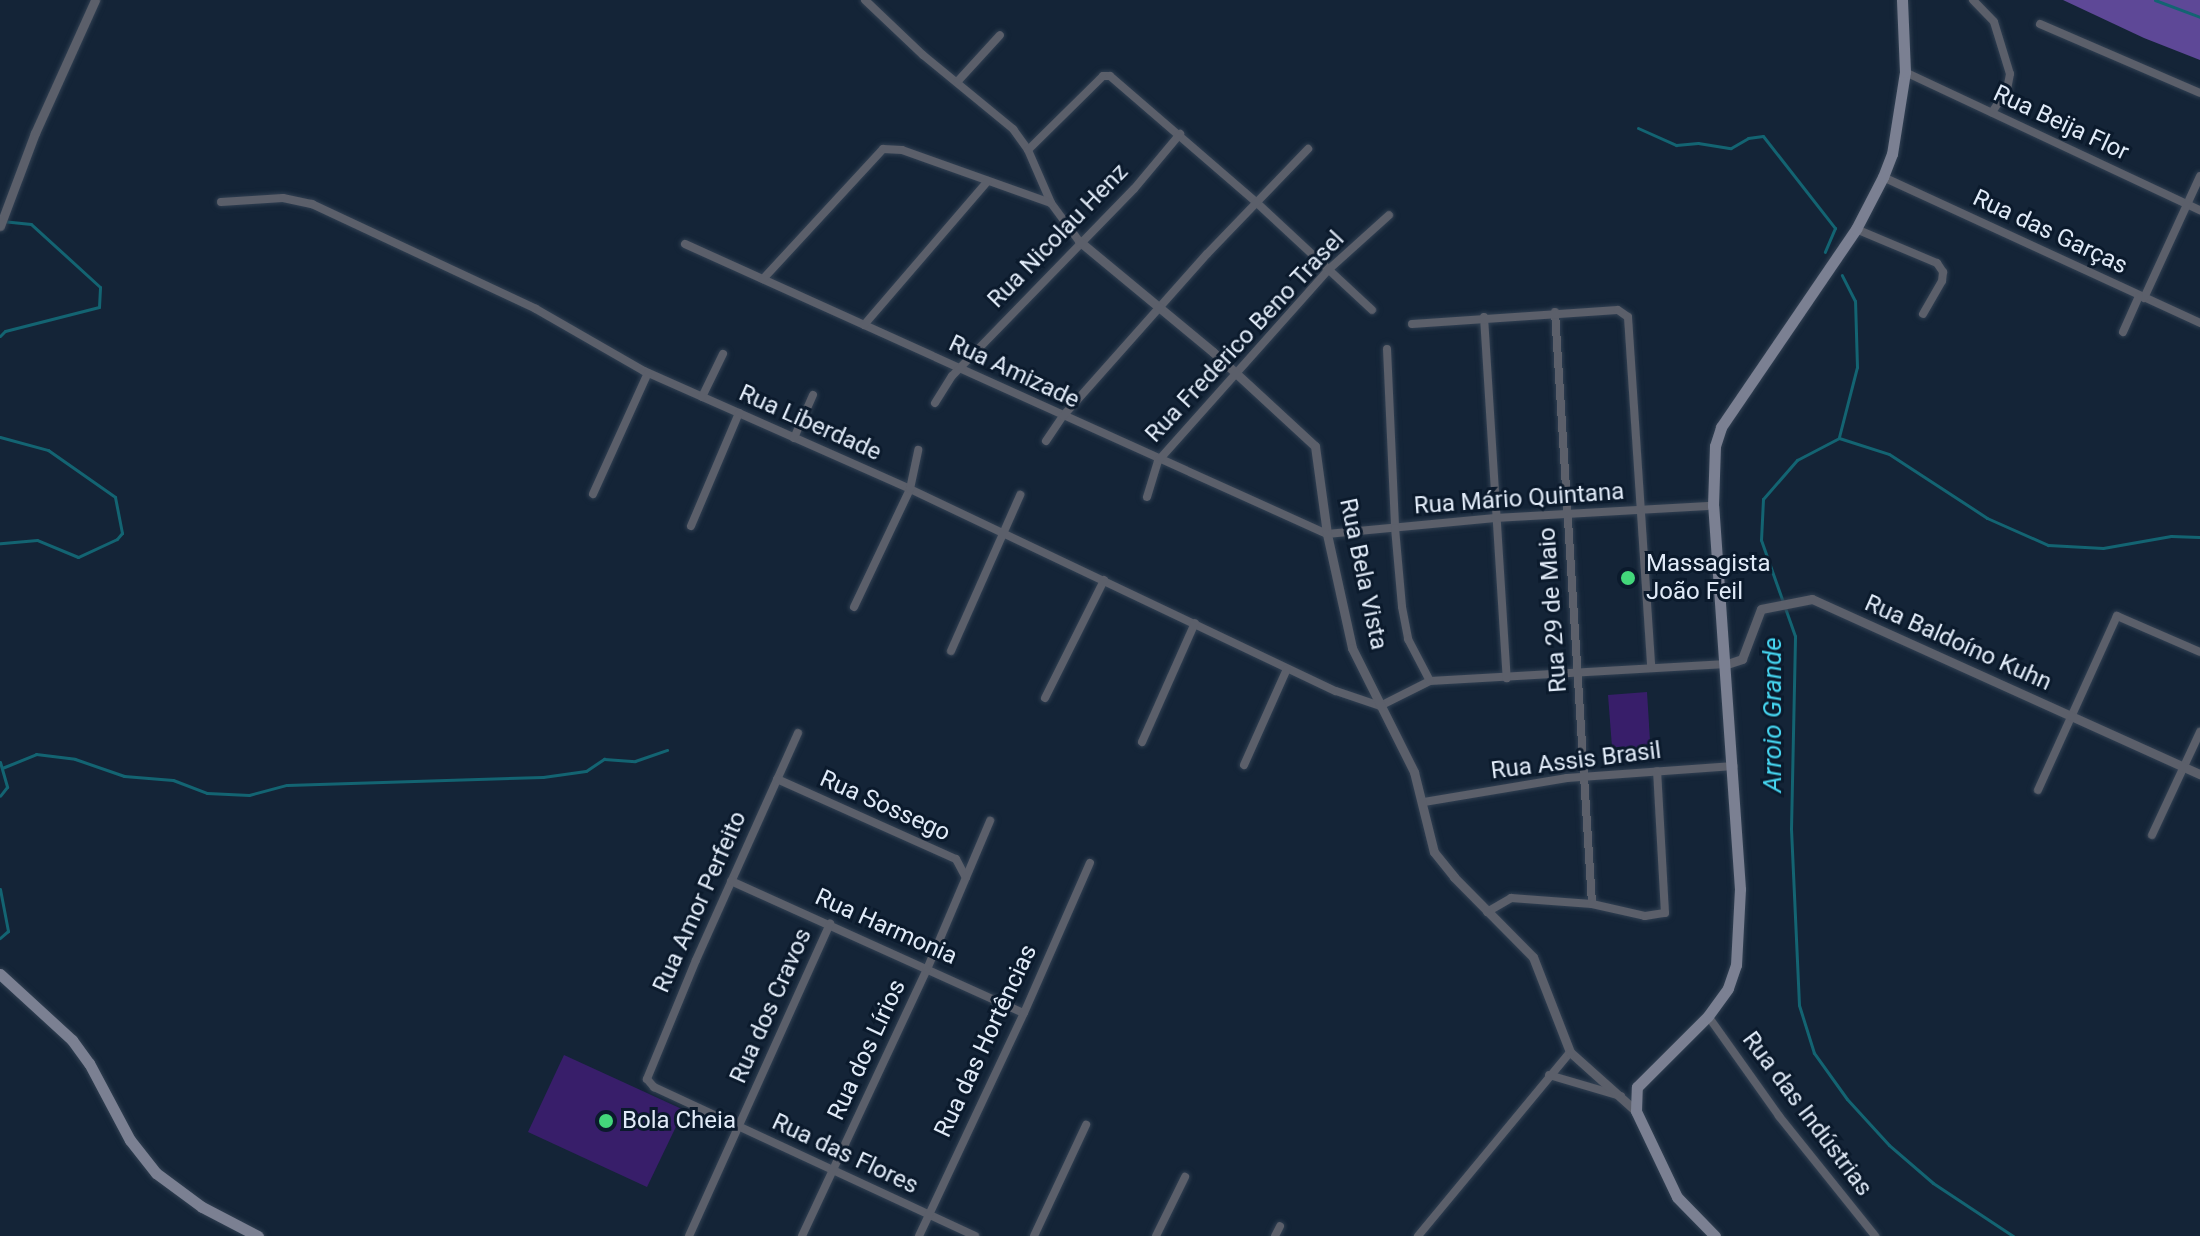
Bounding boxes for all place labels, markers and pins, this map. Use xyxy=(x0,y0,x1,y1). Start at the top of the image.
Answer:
place label: Massagista João Feil xyxy=(1646,550,1770,606)
marker: Massagista João Feil xyxy=(1617,567,1639,589)
place label: Bola Cheia xyxy=(622,1107,736,1135)
marker: Bola Cheia xyxy=(597,1112,615,1130)

